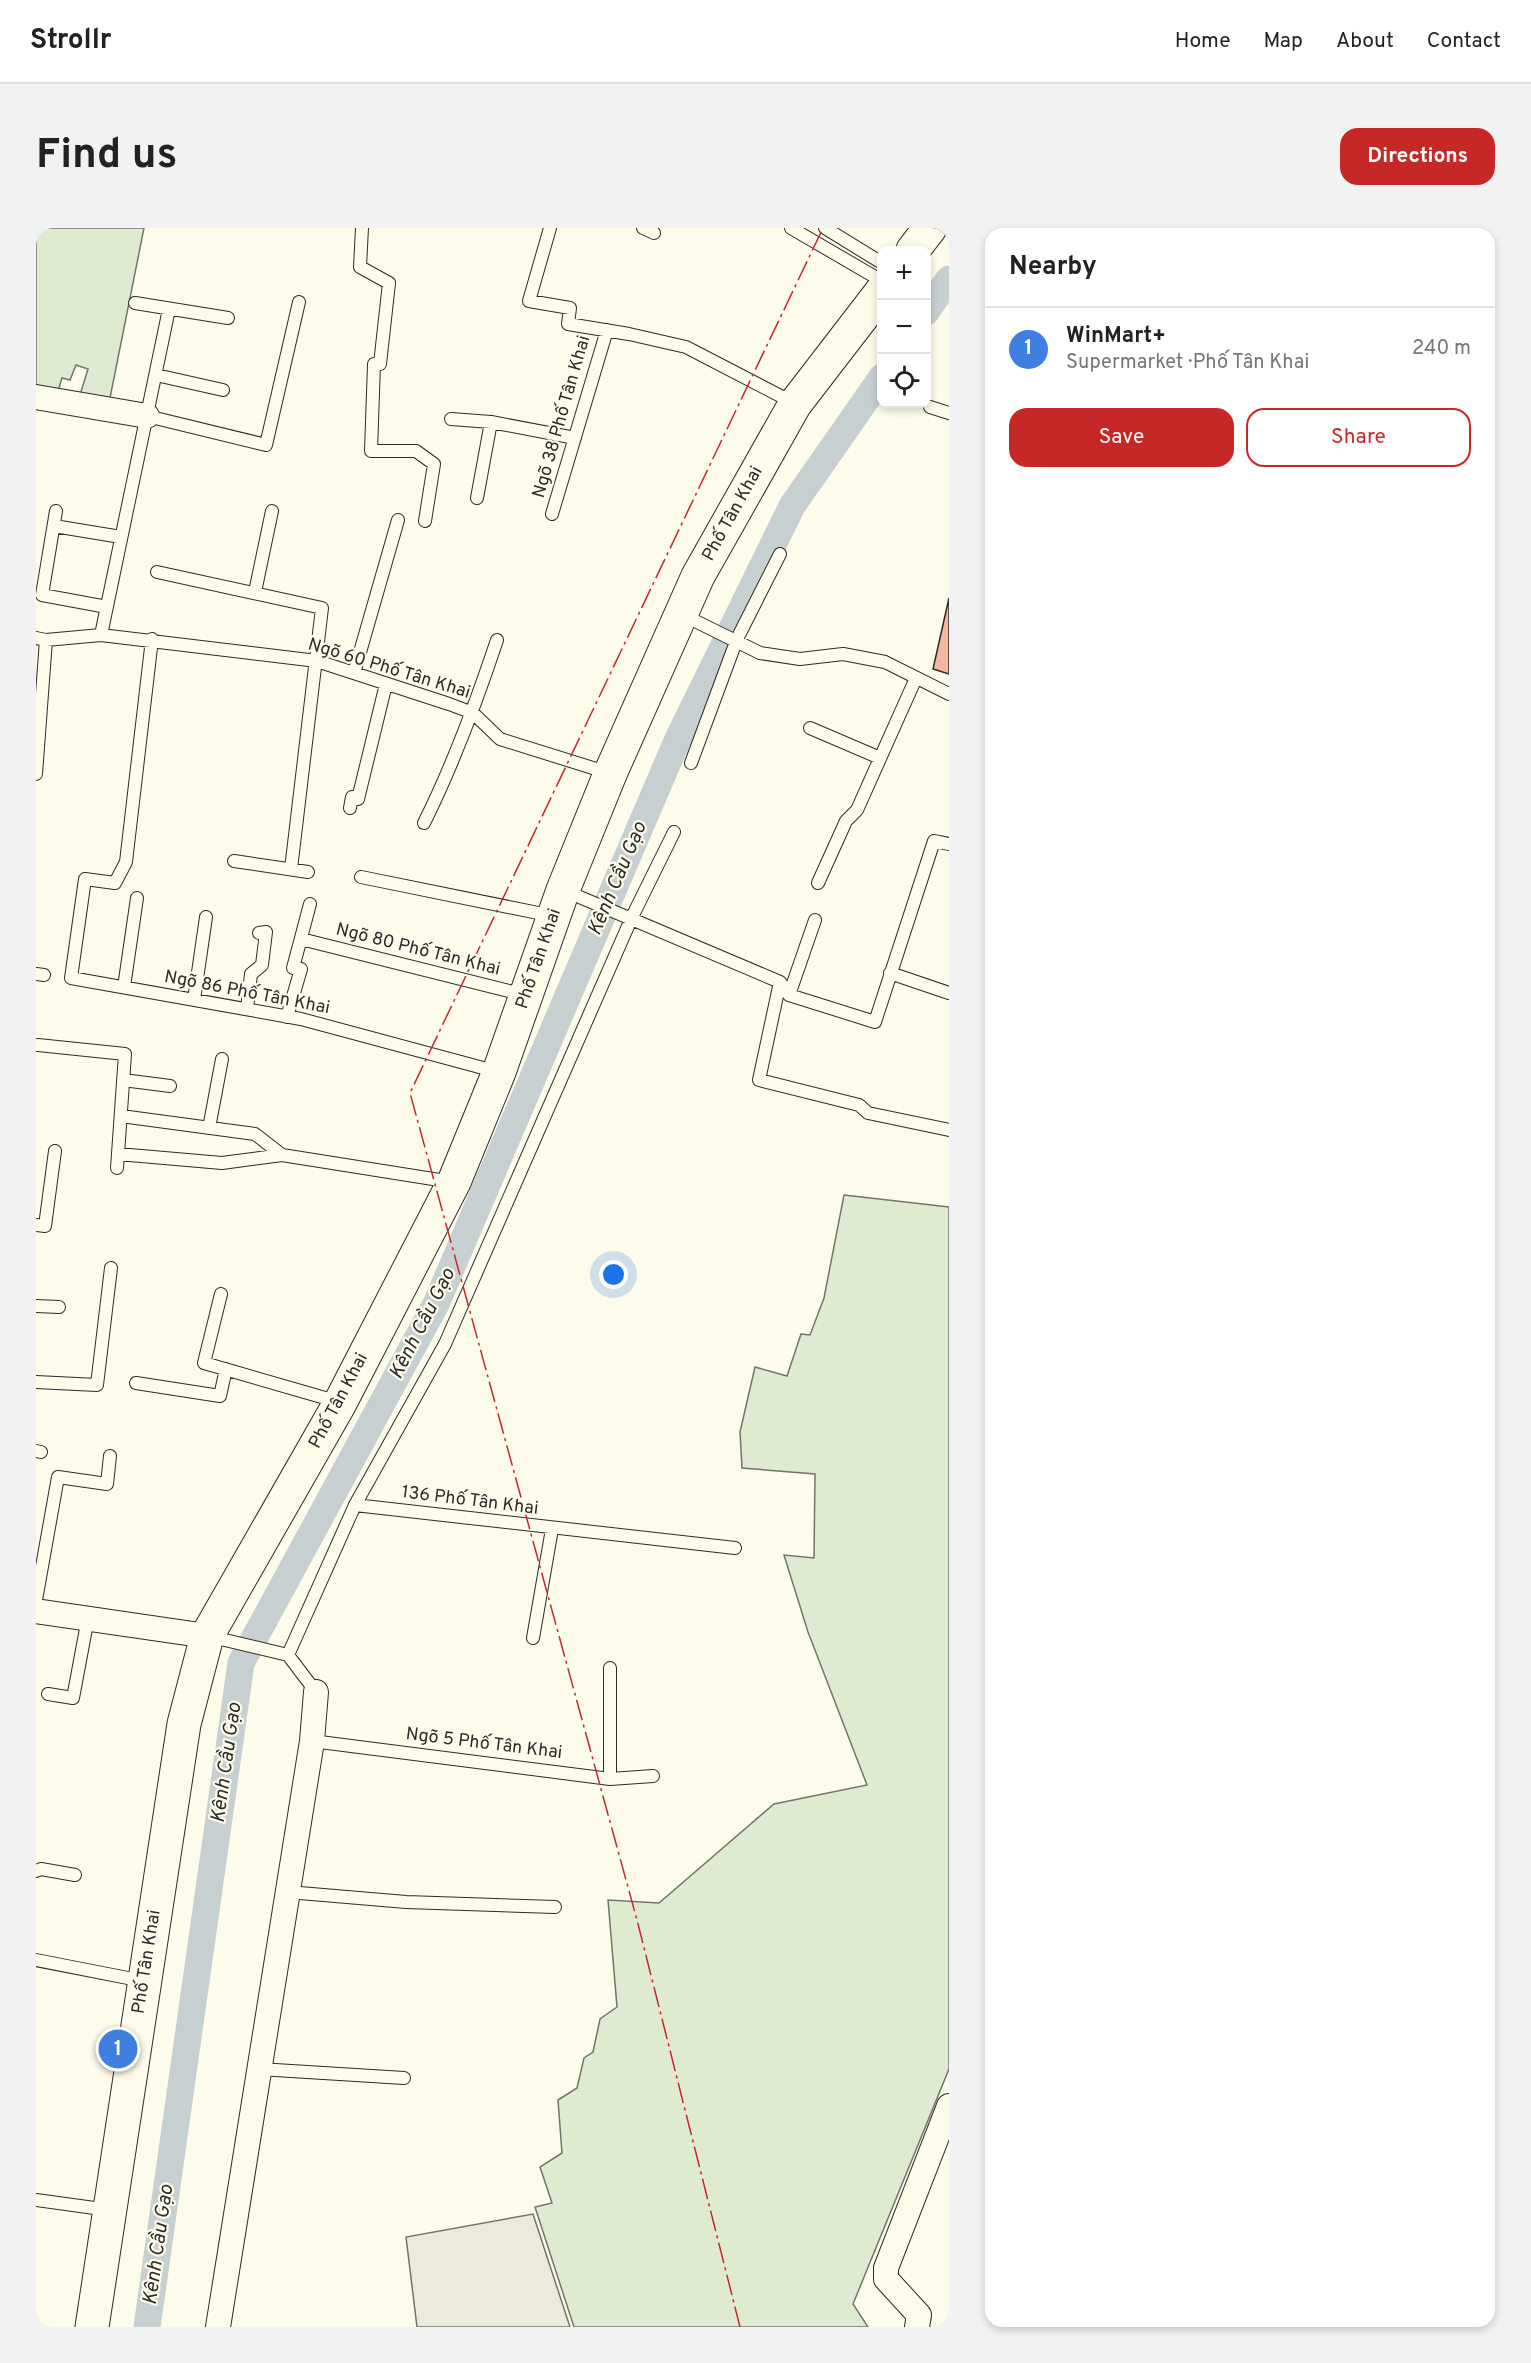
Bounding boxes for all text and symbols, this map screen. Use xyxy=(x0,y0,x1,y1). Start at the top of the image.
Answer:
text: Strollr xyxy=(30,23,112,59)
text: Home xyxy=(1175,28,1231,55)
text: Map xyxy=(1264,28,1303,55)
text: About xyxy=(1336,28,1394,55)
text: Contact xyxy=(1427,28,1501,55)
button: Directions xyxy=(1340,128,1495,185)
text: Find us xyxy=(36,130,177,183)
map controls xyxy=(877,246,931,408)
button: + xyxy=(877,246,931,300)
text: Nearby xyxy=(1009,251,1097,284)
button: − xyxy=(877,300,931,354)
text: WinMart+ xyxy=(1066,323,1166,350)
street label: Ngõ 38 Phố Tân Khai xyxy=(527,333,596,501)
text: 1 xyxy=(1025,336,1033,362)
text: 240 m xyxy=(1412,336,1471,362)
text: Supermarket · Phố Tân Khai xyxy=(1066,350,1309,376)
button: locate xyxy=(877,354,931,408)
button: Save xyxy=(1009,408,1234,467)
button: Share xyxy=(1246,408,1471,467)
street label: Phố Tân Khai xyxy=(697,462,769,565)
street label: Ngõ 60 Phố Tân Khai xyxy=(305,632,473,705)
water label: Kênh Cầu Gạo xyxy=(581,817,654,940)
street label: Phố Tân Khai xyxy=(510,905,567,1012)
street label: Ngõ 80 Phố Tân Khai xyxy=(333,917,503,982)
street label: Ngõ 86 Phố Tân Khai xyxy=(162,965,332,1020)
your location xyxy=(599,1260,628,1289)
water label: Kênh Cầu Gạo xyxy=(383,1263,462,1384)
street label: Phố Tân Khai xyxy=(303,1349,374,1453)
street label: 136 Phố Tân Khai xyxy=(400,1480,540,1521)
water label: Kênh Cầu Gạo xyxy=(205,1701,248,1825)
street label: Ngõ 5 Phố Tân Khai xyxy=(404,1722,564,1765)
street label: Phố Tân Khai xyxy=(126,1908,167,2016)
pin: 1 xyxy=(98,2026,137,2072)
water label: Kênh Cầu Gạo xyxy=(137,2183,180,2307)

